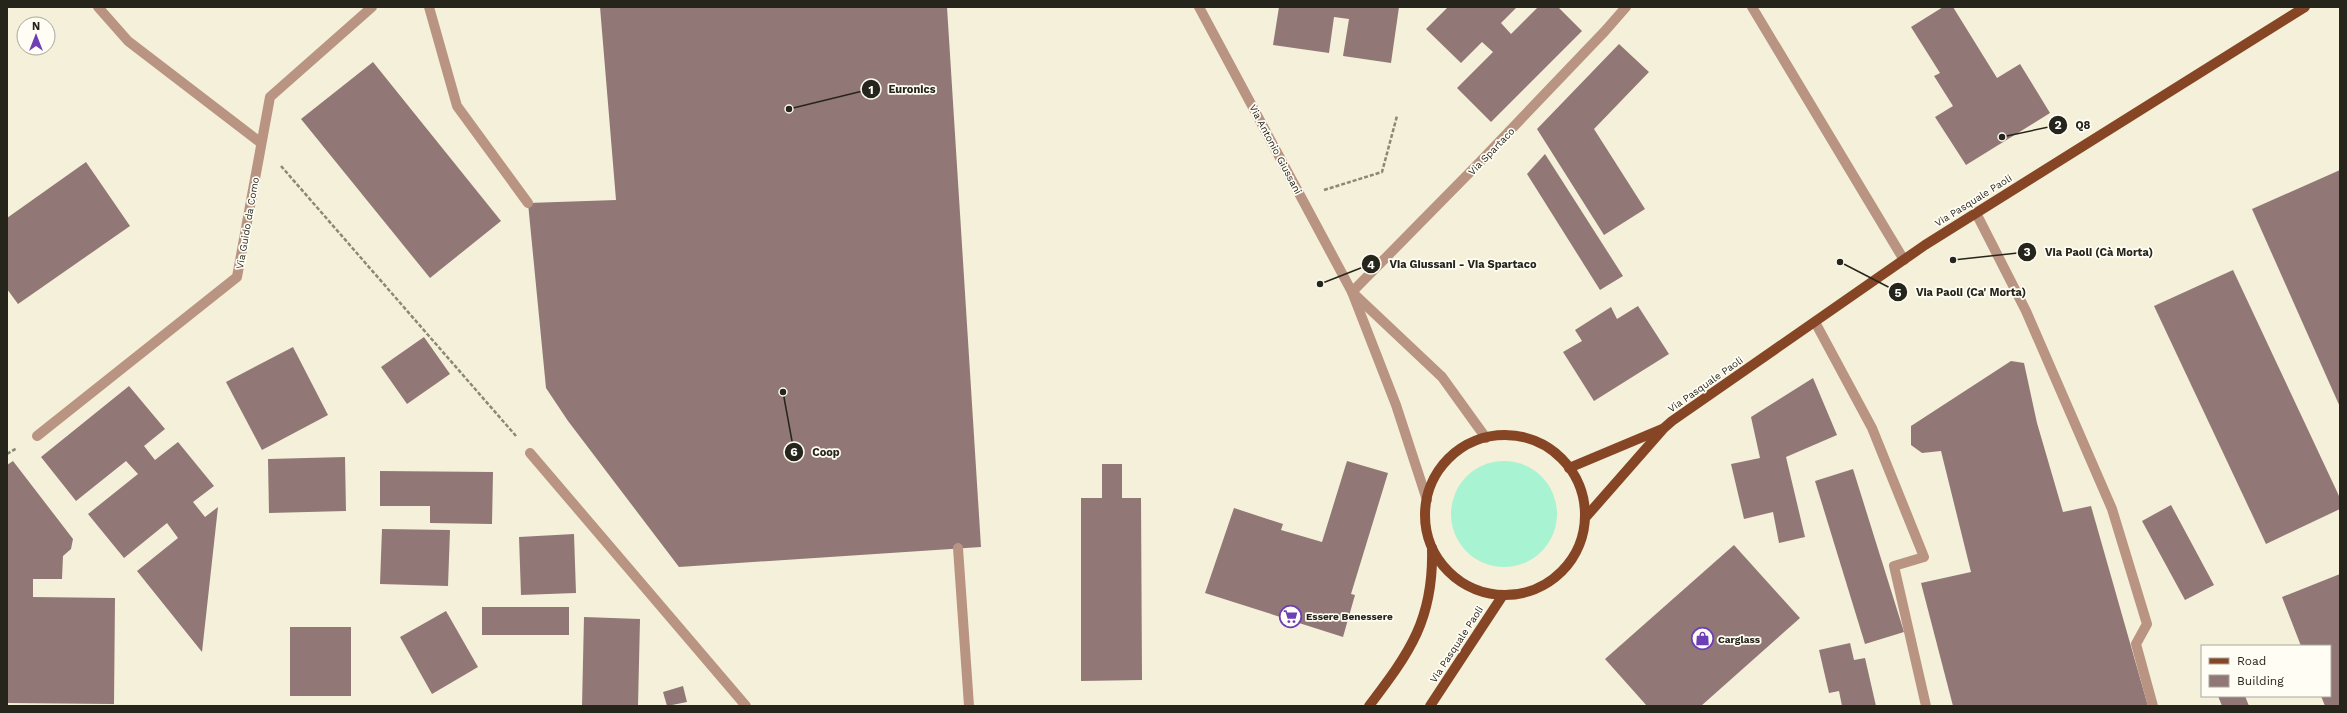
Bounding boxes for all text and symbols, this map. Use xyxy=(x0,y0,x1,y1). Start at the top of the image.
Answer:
north arrow xyxy=(16,16,56,56)
text: N xyxy=(32,20,40,33)
callout: Euronics xyxy=(861,78,944,101)
text: 1 xyxy=(868,83,874,97)
text: Euronics xyxy=(888,83,936,96)
street label: Via Antonio Giussani xyxy=(1247,103,1304,196)
callout: Q8 xyxy=(2048,113,2099,136)
text: 2 xyxy=(2054,118,2062,132)
text: Q8 xyxy=(2075,119,2091,132)
street label: Via Spartaco xyxy=(1466,125,1517,177)
street label: Via Pasquale Paoli xyxy=(1933,172,2014,229)
street label: Via Guido da Como xyxy=(234,176,261,270)
callout: Via Paoli (Cà Morta) xyxy=(2017,241,2161,264)
text: 3 xyxy=(2023,245,2031,259)
text: Via Paoli (Cà Morta) xyxy=(2045,246,2153,259)
callout: Via Giussani - Via Spartaco xyxy=(1361,253,1545,276)
text: 4 xyxy=(1367,258,1375,272)
text: Via Giussani - Via Spartaco xyxy=(1389,258,1537,271)
callout: Via Paoli (Ca' Morta) xyxy=(1888,281,2035,304)
text: 5 xyxy=(1895,286,1902,300)
text: Via Paoli (Ca' Morta) xyxy=(1916,286,2026,299)
street label: Via Pasquale Paoli xyxy=(1666,354,1745,414)
callout: Coop xyxy=(784,440,848,463)
text: 6 xyxy=(790,445,798,459)
text: Coop xyxy=(812,446,840,459)
supermarket icon: Essere Benessere xyxy=(1277,603,1303,629)
street label: Via Pasquale Paoli xyxy=(1428,604,1485,685)
place label: Essere Benessere xyxy=(1306,611,1393,622)
shop icon: Carglass xyxy=(1689,626,1715,652)
place label: Carglass xyxy=(1718,634,1761,645)
legend xyxy=(2201,645,2331,697)
text: Road xyxy=(2237,654,2266,668)
text: Building xyxy=(2237,674,2284,688)

